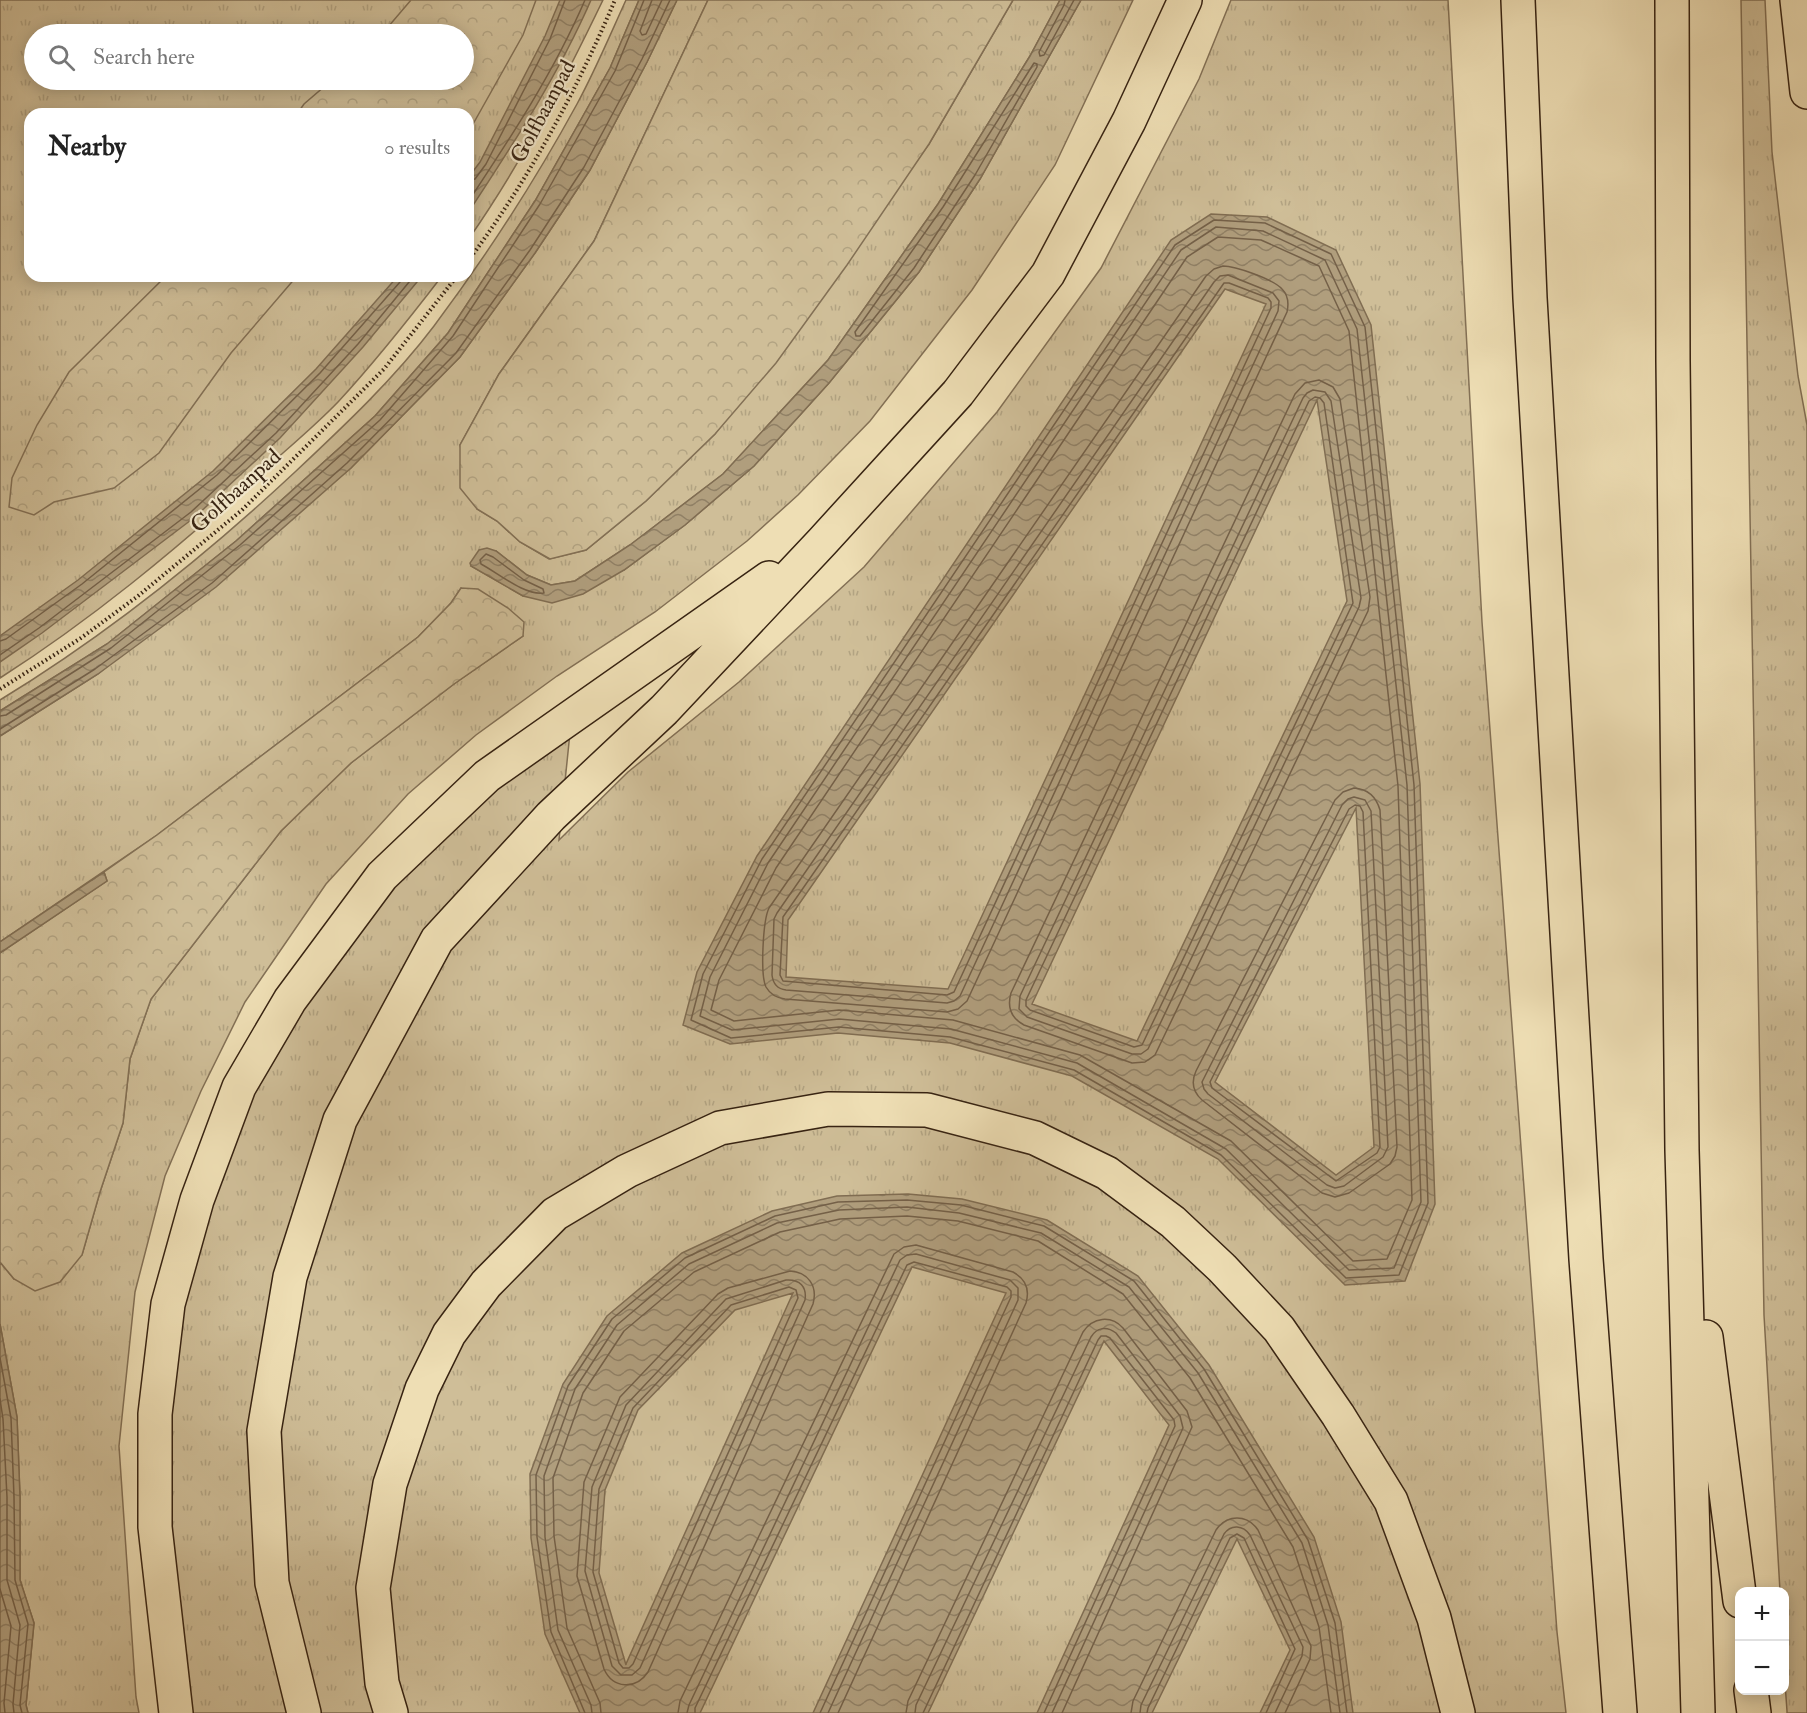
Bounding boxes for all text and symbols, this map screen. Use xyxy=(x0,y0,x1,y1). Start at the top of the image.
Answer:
search box xyxy=(24,24,474,90)
icon: search xyxy=(45,41,78,74)
text: Search here xyxy=(93,43,195,71)
street label: Golfbaanpad xyxy=(504,55,583,168)
text: Nearby xyxy=(48,131,126,163)
text: 0 results xyxy=(384,135,450,160)
street label: Golfbaanpad xyxy=(184,442,288,540)
map controls xyxy=(1735,1587,1789,1695)
button: + xyxy=(1735,1587,1789,1641)
button: − xyxy=(1735,1641,1789,1695)

